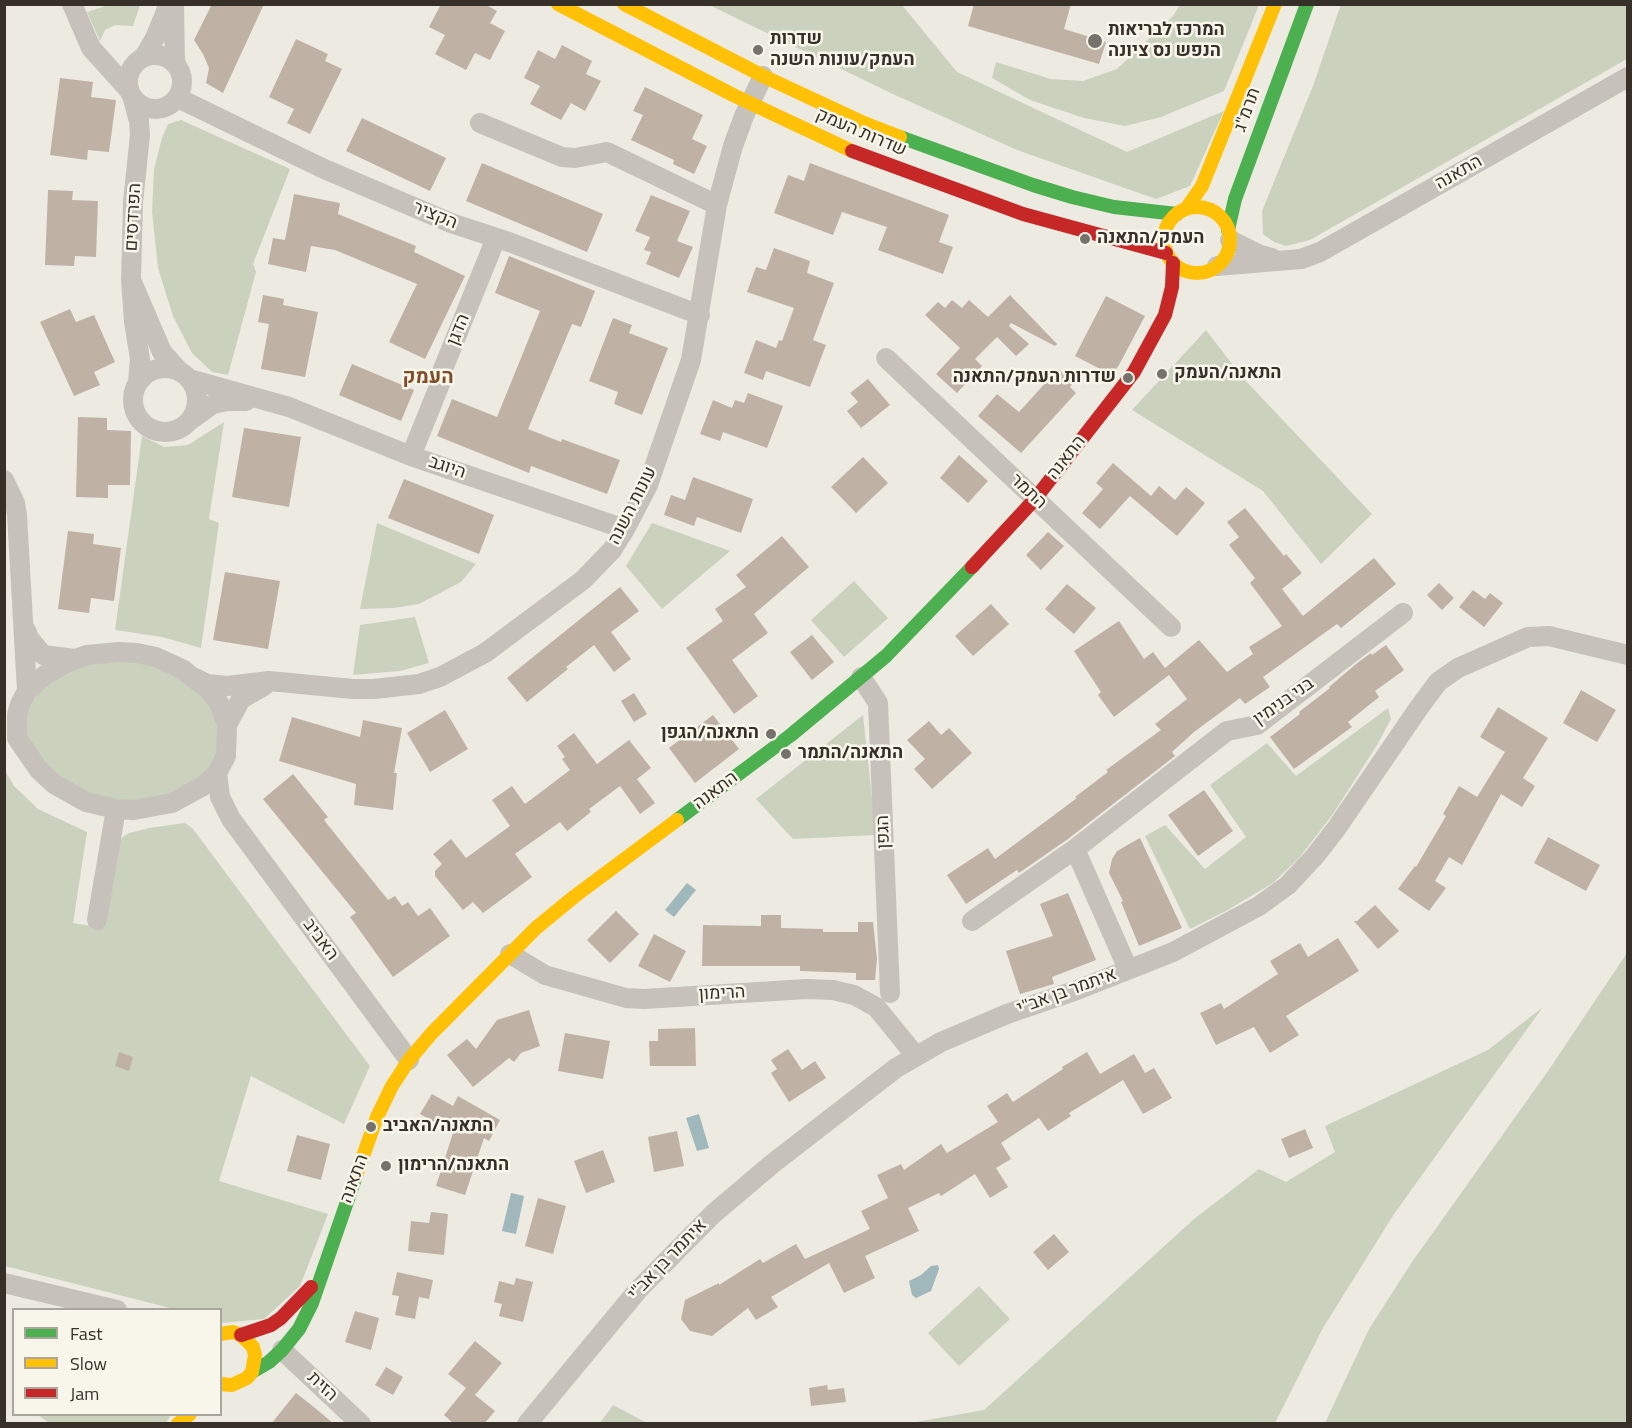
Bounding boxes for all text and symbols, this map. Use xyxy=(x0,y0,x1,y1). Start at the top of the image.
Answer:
place label: המרכז לבריאות הנפש נס ציונה xyxy=(1108,20,1225,63)
place label: שדרות העמק/עונות השנה xyxy=(770,29,915,72)
marker: המרכז לבריאות הנפש נס ציונה xyxy=(1086,32,1104,50)
marker: שדרות העמק/עונות השנה xyxy=(751,43,765,57)
street label: תרמ"ג xyxy=(1230,85,1266,135)
street label: שדרות העמק xyxy=(812,104,910,162)
street label: התאנה xyxy=(1432,151,1486,195)
street label: הפרדסים xyxy=(121,182,147,252)
street label: הקציר xyxy=(410,197,460,235)
place label: העמק/התאנה xyxy=(1097,228,1205,250)
marker: העמק/התאנה xyxy=(1078,232,1092,246)
street label: הדגן xyxy=(443,311,475,349)
place label: התאנה/העמק xyxy=(1174,363,1282,385)
district label: העמק xyxy=(402,366,454,390)
place label: שדרות העמק/התאנה xyxy=(953,367,1116,389)
marker: התאנה/העמק xyxy=(1155,367,1169,381)
marker: שדרות העמק/התאנה xyxy=(1121,371,1135,385)
street label: התאנה xyxy=(1043,431,1091,485)
street label: היוגב xyxy=(426,452,468,484)
street label: עונות השנה xyxy=(604,463,662,549)
street label: התמר xyxy=(1005,470,1051,514)
street label: בני בנימין xyxy=(1250,673,1318,731)
place label: התאנה/הגפן xyxy=(661,723,759,745)
marker: התאנה/הגפן xyxy=(764,727,778,741)
place label: התאנה/התמר xyxy=(798,743,903,765)
marker: התאנה/התמר xyxy=(779,747,793,761)
street label: התאנה xyxy=(689,767,743,815)
street label: הגפן xyxy=(873,815,895,849)
street label: האביב xyxy=(298,915,342,965)
street label: איתמר בן אב"י xyxy=(1014,964,1120,1020)
street label: הרימון xyxy=(698,982,746,1006)
place label: התאנה/האביב xyxy=(383,1116,493,1138)
marker: התאנה/האביב xyxy=(364,1120,378,1134)
street label: התאנה xyxy=(336,1152,374,1206)
place label: התאנה/הרימון xyxy=(398,1155,509,1177)
marker: התאנה/הרימון xyxy=(379,1159,393,1173)
street label: איתמר בן אב"י xyxy=(624,1215,712,1305)
legend xyxy=(12,1308,222,1416)
text: Fast xyxy=(70,1320,103,1347)
text: Slow xyxy=(70,1350,107,1377)
street label: הזית xyxy=(302,1368,342,1406)
text: Jam xyxy=(70,1380,99,1407)

